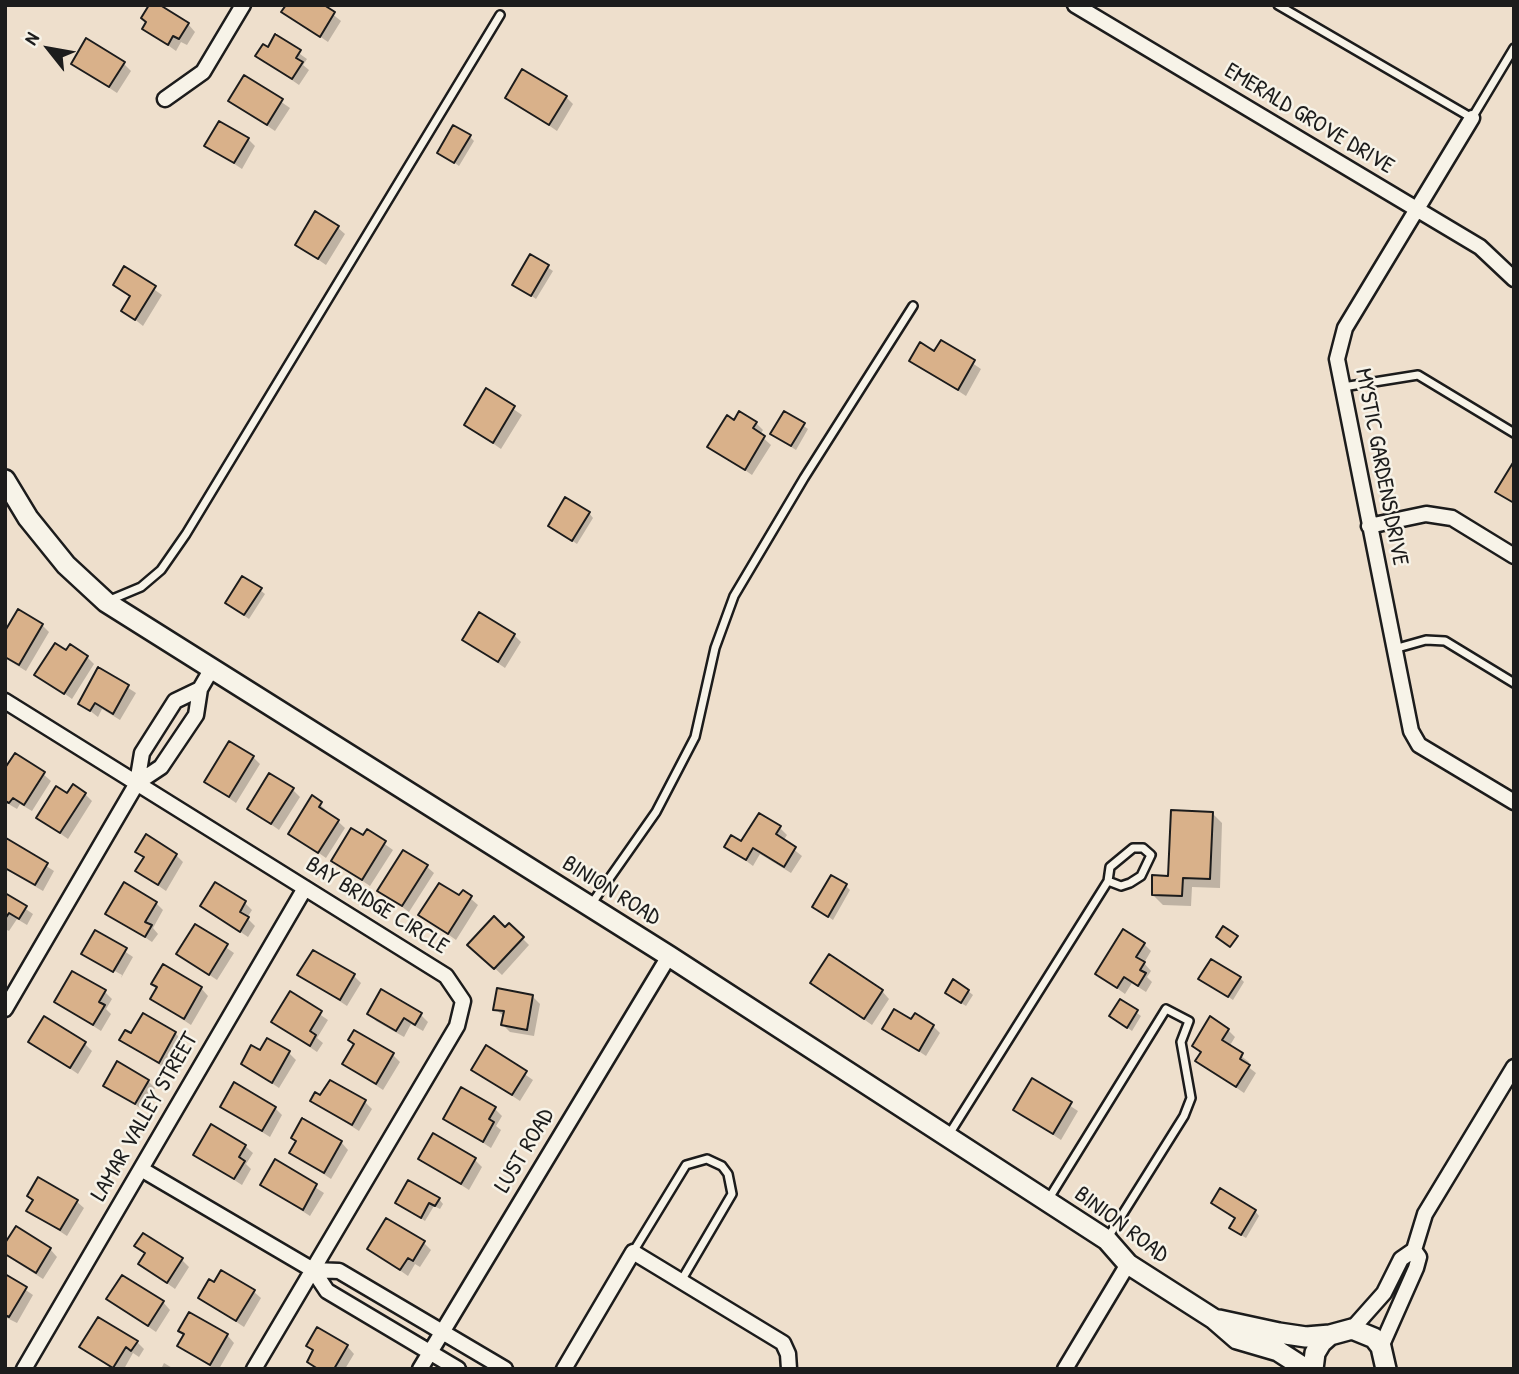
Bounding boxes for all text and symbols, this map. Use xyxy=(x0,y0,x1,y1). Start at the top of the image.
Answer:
north arrow xyxy=(14,14,84,84)
text: N xyxy=(17,27,45,49)
street label: EMERALD GROVE DRIVE xyxy=(1219,57,1399,181)
street label: MYSTIC GARDENS DRIVE xyxy=(1348,366,1414,568)
street label: BINION ROAD xyxy=(557,850,665,932)
street label: BAY BRIDGE CIRCLE xyxy=(301,851,453,961)
street label: LAMAR VALLEY STREET xyxy=(86,1028,204,1206)
street label: LUST ROAD xyxy=(489,1104,561,1198)
street label: BINION ROAD xyxy=(1069,1181,1173,1269)

